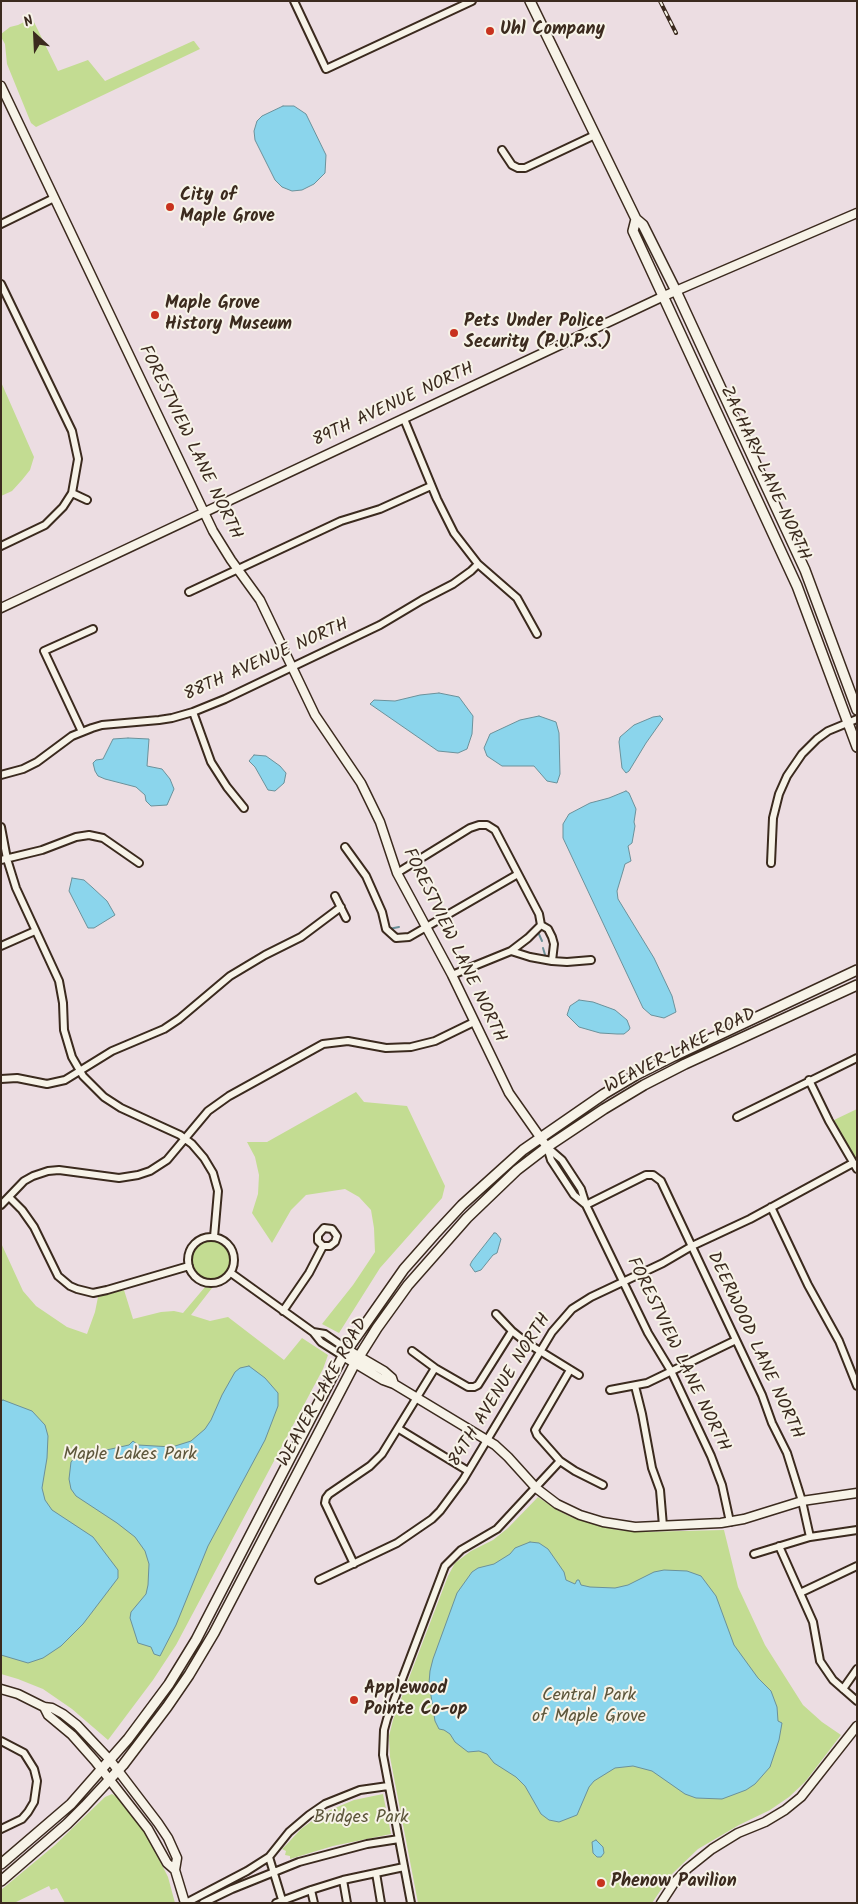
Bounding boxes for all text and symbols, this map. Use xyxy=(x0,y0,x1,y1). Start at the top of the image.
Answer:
north arrow xyxy=(10,10,60,60)
text: N xyxy=(20,10,37,33)
place label: Uhl Company xyxy=(500,20,605,42)
marker: Uhl Company xyxy=(484,25,496,37)
place label: City of Maple Grove xyxy=(180,186,275,228)
marker: City of Maple Grove xyxy=(164,201,176,213)
place label: Maple Grove History Museum xyxy=(165,294,292,336)
marker: Maple Grove History Museum xyxy=(149,309,161,321)
place label: Pets Under Police Security (P.U.P.S.) xyxy=(464,312,611,354)
marker: Pets Under Police Security (P.U.P.S.) xyxy=(448,327,460,339)
street label: FORESTVIEW LANE NORTH xyxy=(132,342,246,544)
street label: 89TH AVENUE NORTH xyxy=(310,359,478,453)
street label: ZACHARY LANE NORTH xyxy=(714,383,814,565)
street label: 88TH AVENUE NORTH xyxy=(181,615,353,707)
street label: FORESTVIEW LANE NORTH xyxy=(396,845,510,1047)
street label: WEAVER LAKE ROAD xyxy=(602,1005,760,1099)
street label: DEERWOOD LANE NORTH xyxy=(701,1249,807,1443)
street label: FORESTVIEW LANE NORTH xyxy=(620,1254,734,1456)
street label: 84TH AVENUE NORTH xyxy=(445,1310,557,1472)
street label: WEAVER LAKE ROAD xyxy=(274,1315,374,1471)
park label: Maple Lakes Park xyxy=(63,1445,197,1467)
place label: Applewood Pointe Co-op xyxy=(364,1679,467,1722)
park label: Central Park of Maple Grove xyxy=(532,1686,646,1728)
marker: Applewood Pointe Co-op xyxy=(348,1694,360,1706)
park label: Bridges Park xyxy=(314,1808,408,1830)
place label: Phenow Pavilion xyxy=(611,1872,737,1894)
marker: Phenow Pavilion xyxy=(595,1877,607,1889)

